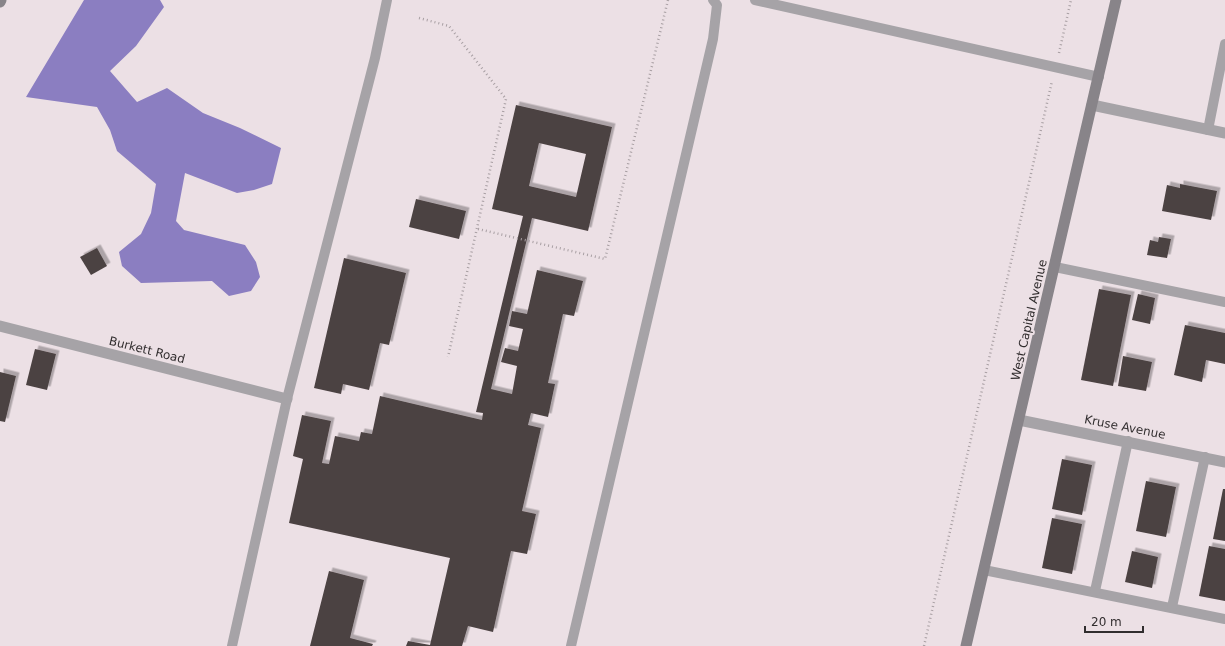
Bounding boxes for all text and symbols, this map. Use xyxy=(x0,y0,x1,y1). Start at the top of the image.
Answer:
street label: West Capital Avenue xyxy=(1008,258,1050,382)
street label: Burkett Road xyxy=(107,334,187,366)
street label: Kruse Avenue xyxy=(1083,412,1167,442)
scale bar xyxy=(1085,608,1143,634)
text: 20 m xyxy=(1091,615,1122,629)

